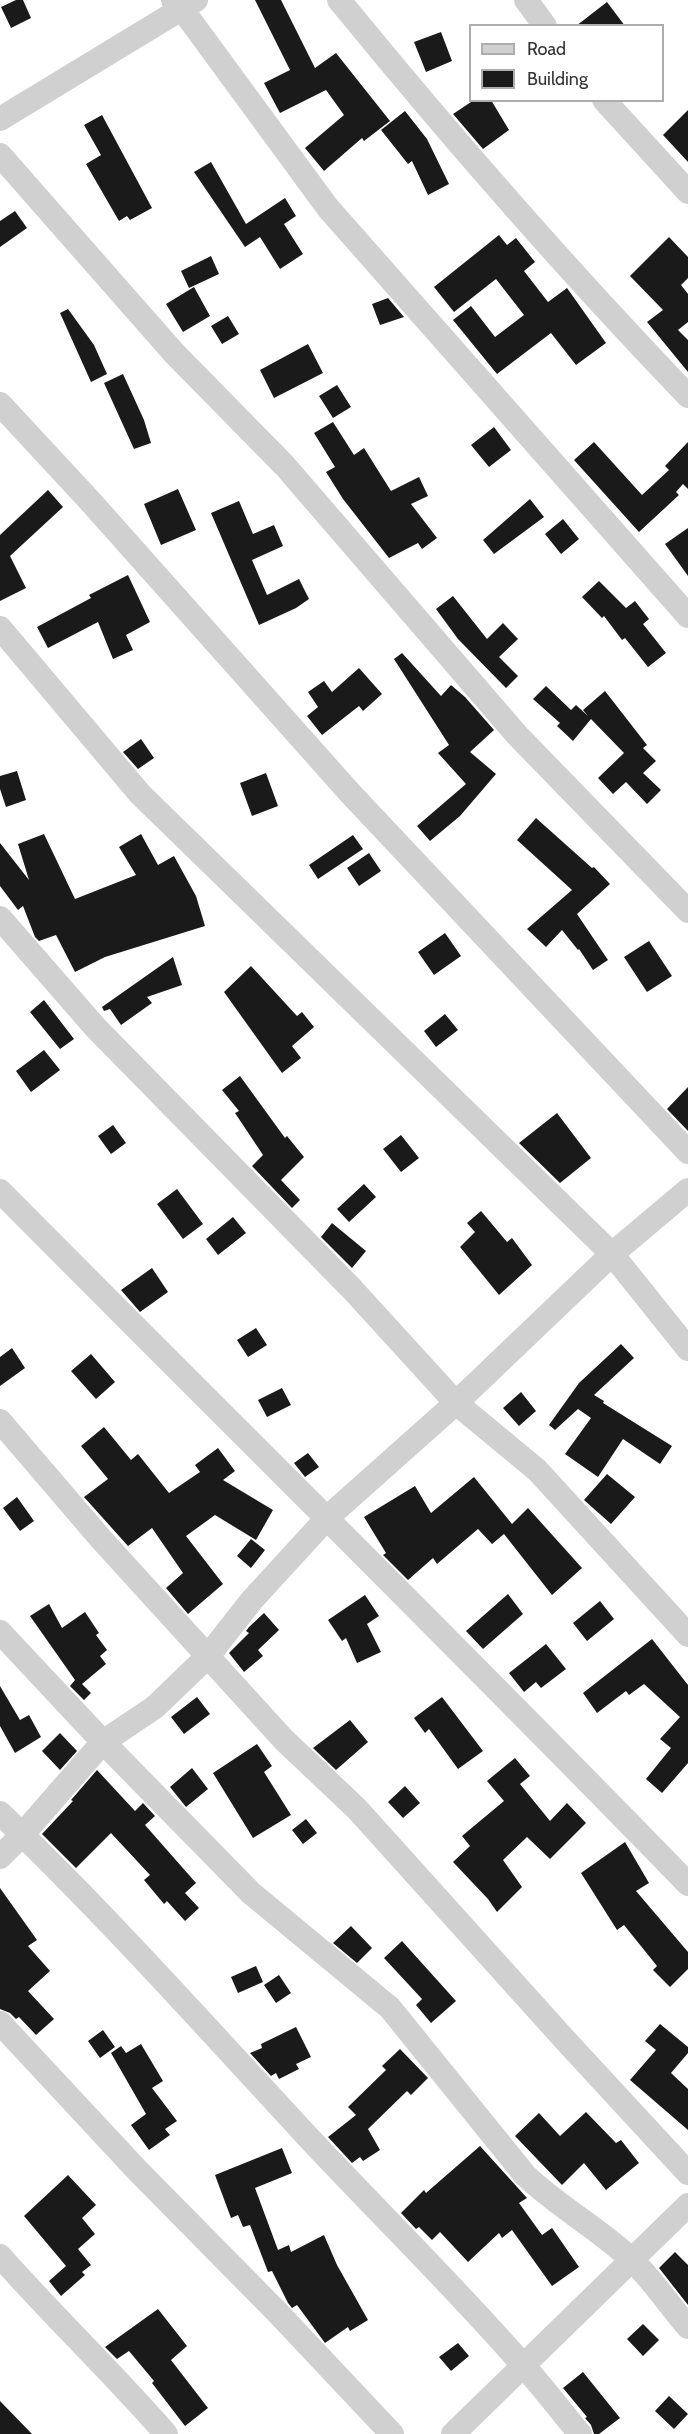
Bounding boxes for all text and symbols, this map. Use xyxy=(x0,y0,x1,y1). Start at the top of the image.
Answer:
legend xyxy=(469,24,664,102)
text: Road xyxy=(527,38,566,60)
text: Building xyxy=(527,68,588,90)

